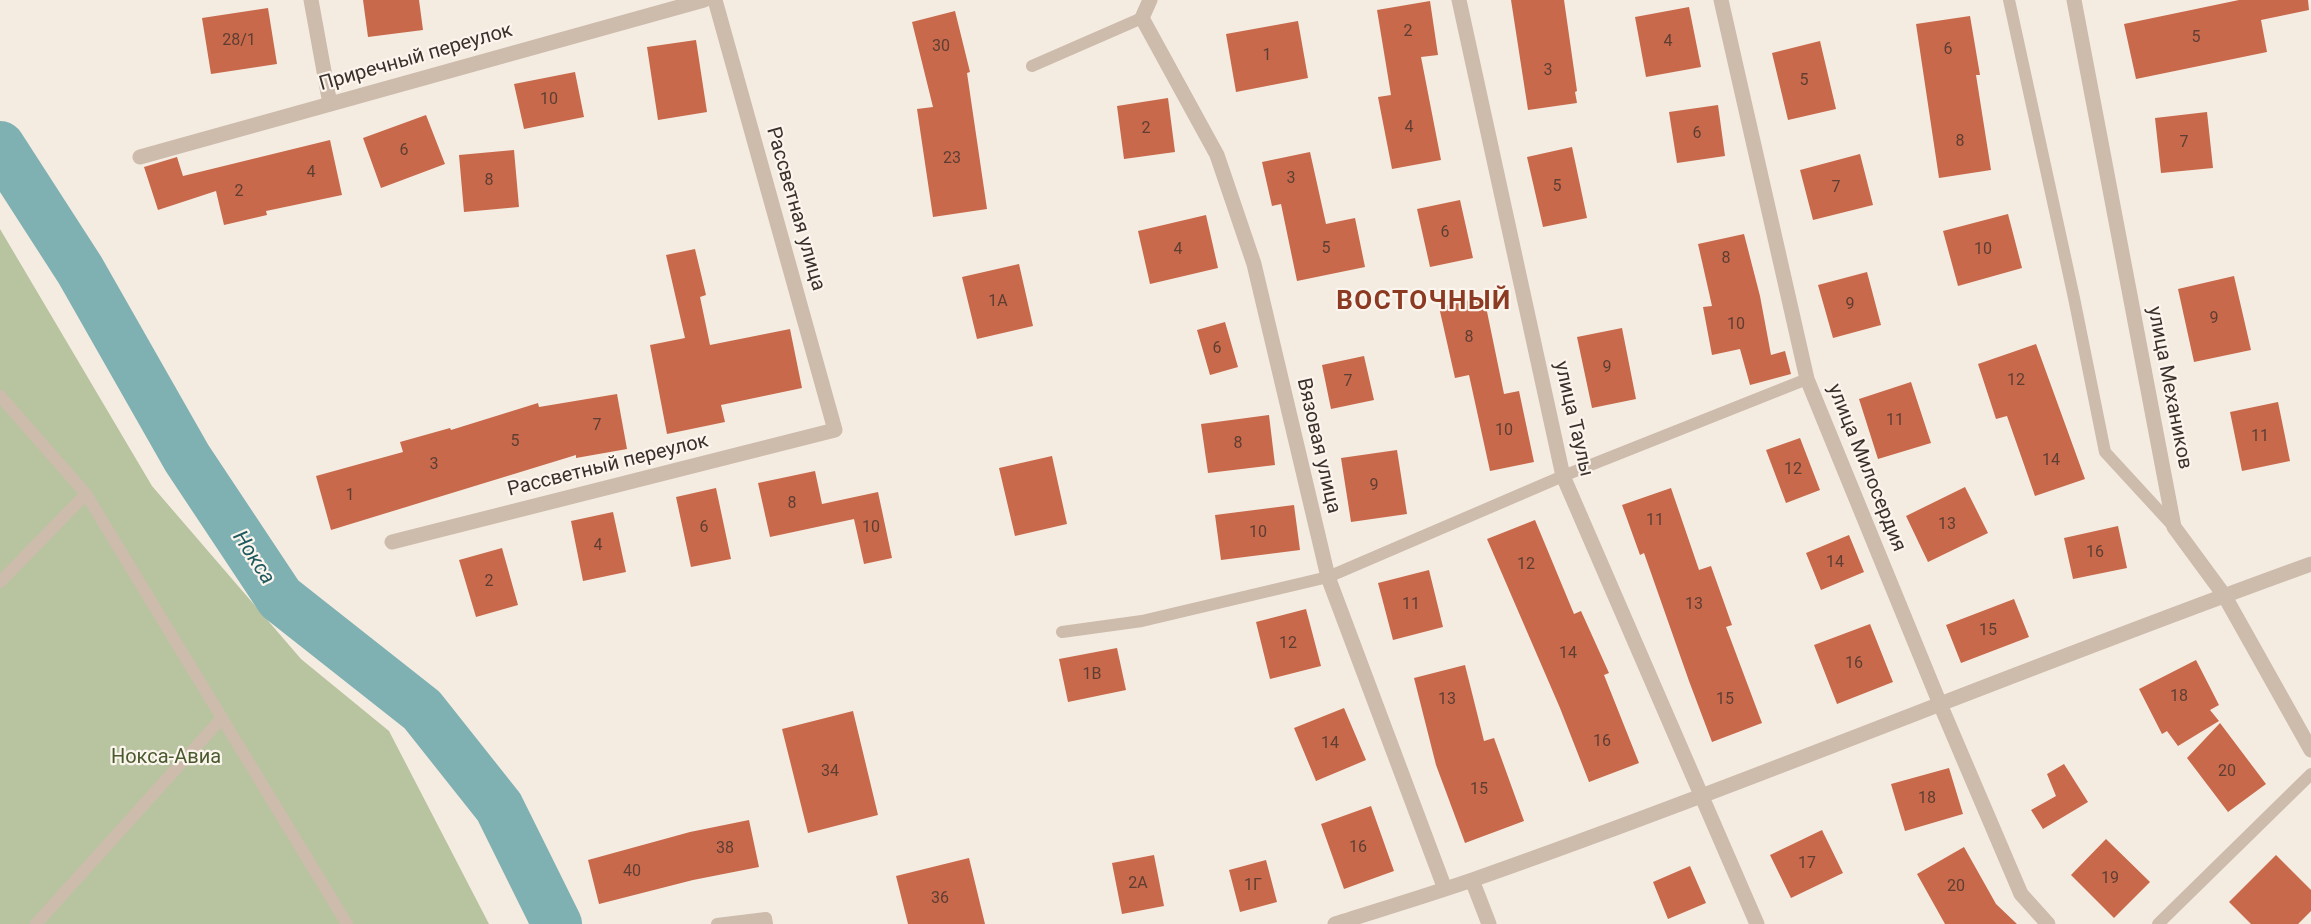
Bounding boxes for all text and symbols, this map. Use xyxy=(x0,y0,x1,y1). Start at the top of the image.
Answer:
street label: Приречный переулок xyxy=(317,19,515,97)
house number: 2 xyxy=(1404,22,1412,42)
house number: 5 xyxy=(2192,28,2200,48)
house number: 28/1 xyxy=(222,31,256,51)
house number: 4 xyxy=(1664,32,1672,52)
house number: 30 xyxy=(932,37,950,57)
house number: 6 xyxy=(1944,40,1952,60)
house number: 1 xyxy=(1263,46,1271,66)
house number: 3 xyxy=(1544,61,1552,81)
house number: 5 xyxy=(1800,71,1808,91)
house number: 10 xyxy=(540,90,558,110)
house number: 4 xyxy=(1405,118,1413,138)
house number: 2 xyxy=(1142,119,1150,139)
street label: Рассветная улица xyxy=(760,124,830,294)
house number: 6 xyxy=(1693,124,1701,144)
house number: 8 xyxy=(1956,132,1964,152)
house number: 7 xyxy=(2180,133,2188,153)
house number: 6 xyxy=(400,141,408,161)
house number: 23 xyxy=(943,149,961,169)
house number: 4 xyxy=(307,163,315,183)
house number: 3 xyxy=(1287,169,1295,189)
house number: 8 xyxy=(485,171,493,191)
house number: 5 xyxy=(1553,177,1561,197)
house number: 7 xyxy=(1832,178,1840,198)
house number: 2 xyxy=(235,182,243,202)
house number: 6 xyxy=(1441,223,1449,243)
house number: 5 xyxy=(1322,239,1330,259)
house number: 4 xyxy=(1174,240,1182,260)
house number: 10 xyxy=(1974,240,1992,260)
house number: 8 xyxy=(1722,249,1730,269)
district label: ВОСТОЧНЫЙ xyxy=(1336,286,1512,318)
house number: 1А xyxy=(988,292,1008,312)
house number: 9 xyxy=(1846,295,1854,315)
street label: улица Механиков xyxy=(2141,305,2197,471)
house number: 9 xyxy=(2210,309,2218,329)
house number: 10 xyxy=(1727,315,1745,335)
house number: 8 xyxy=(1465,328,1473,348)
house number: 6 xyxy=(1213,339,1221,359)
house number: 9 xyxy=(1603,358,1611,378)
street label: улица Таулы xyxy=(1548,359,1598,479)
house number: 12 xyxy=(2007,371,2025,391)
house number: 7 xyxy=(1344,372,1352,392)
street label: Вязовая улица xyxy=(1291,376,1345,516)
street label: улица Милосердия xyxy=(1821,381,1911,555)
house number: 11 xyxy=(1886,411,1904,431)
house number: 7 xyxy=(593,416,601,436)
house number: 10 xyxy=(1495,421,1513,441)
house number: 11 xyxy=(2251,427,2269,447)
street label: Рассветный переулок xyxy=(505,429,711,503)
house number: 5 xyxy=(511,432,519,452)
house number: 8 xyxy=(1234,434,1242,454)
house number: 14 xyxy=(2042,451,2060,471)
house number: 3 xyxy=(430,455,438,475)
house number: 12 xyxy=(1784,460,1802,480)
house number: 9 xyxy=(1370,476,1378,496)
house number: 1 xyxy=(346,486,354,506)
house number: 8 xyxy=(788,494,796,514)
house number: 11 xyxy=(1646,511,1664,531)
house number: 13 xyxy=(1938,515,1956,535)
house number: 6 xyxy=(700,518,708,538)
house number: 10 xyxy=(862,518,880,538)
house number: 10 xyxy=(1249,523,1267,543)
water label: Нокса xyxy=(226,527,280,589)
house number: 4 xyxy=(594,536,602,556)
house number: 16 xyxy=(2086,543,2104,563)
house number: 14 xyxy=(1826,553,1844,573)
house number: 12 xyxy=(1517,555,1535,575)
house number: 2 xyxy=(485,572,493,592)
house number: 11 xyxy=(1402,595,1420,615)
house number: 13 xyxy=(1685,595,1703,615)
house number: 15 xyxy=(1979,621,1997,641)
house number: 12 xyxy=(1279,634,1297,654)
house number: 14 xyxy=(1559,644,1577,664)
house number: 16 xyxy=(1845,654,1863,674)
house number: 1В xyxy=(1083,665,1101,685)
house number: 18 xyxy=(2170,687,2188,707)
house number: 13 xyxy=(1438,690,1456,710)
house number: 15 xyxy=(1716,690,1734,710)
house number: 16 xyxy=(1593,732,1611,752)
house number: 14 xyxy=(1321,734,1339,754)
park label: Нокса-Авиа xyxy=(111,746,221,770)
house number: 34 xyxy=(821,762,839,782)
house number: 20 xyxy=(2218,762,2236,782)
house number: 15 xyxy=(1470,780,1488,800)
house number: 18 xyxy=(1918,789,1936,809)
house number: 16 xyxy=(1349,838,1367,858)
house number: 38 xyxy=(716,839,734,859)
house number: 17 xyxy=(1798,854,1816,874)
house number: 40 xyxy=(623,862,641,882)
house number: 19 xyxy=(2101,869,2119,889)
house number: 2А xyxy=(1128,874,1148,894)
house number: 1Г xyxy=(1244,876,1262,896)
house number: 20 xyxy=(1947,877,1965,897)
house number: 36 xyxy=(931,889,949,909)

